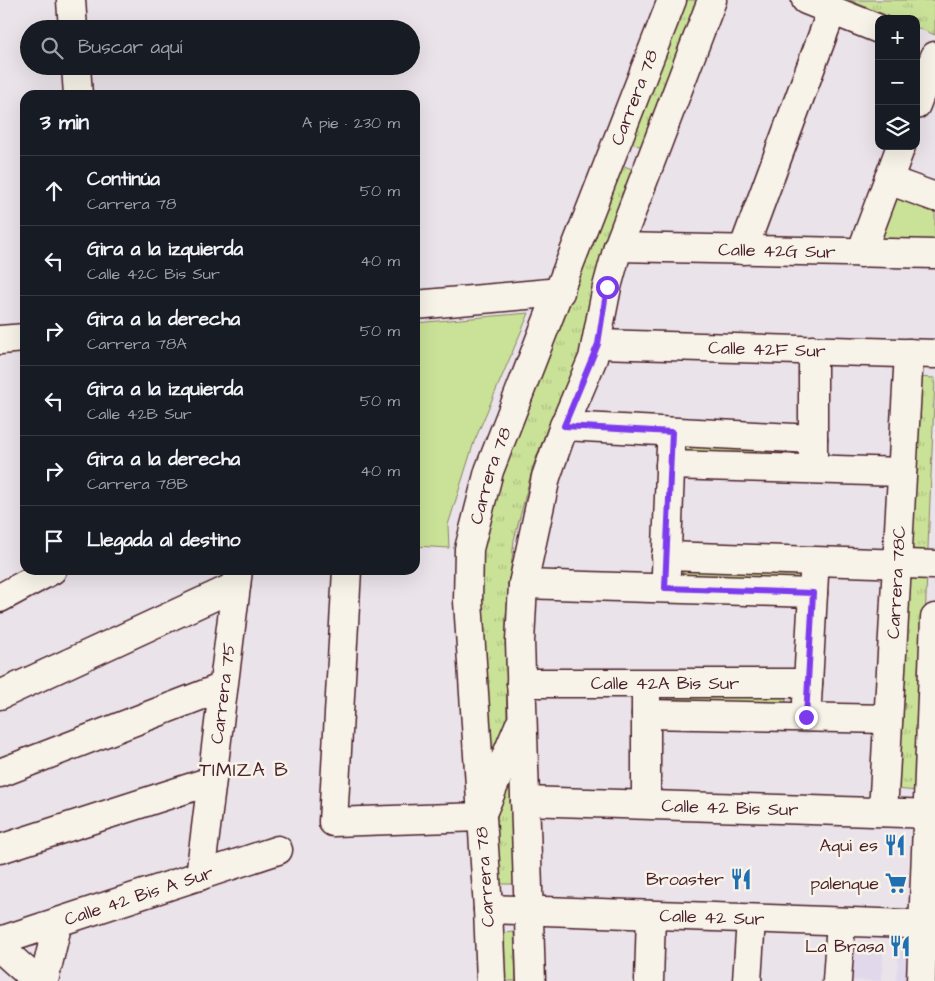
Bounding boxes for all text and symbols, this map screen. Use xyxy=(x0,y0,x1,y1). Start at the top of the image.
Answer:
map controls xyxy=(875,15,920,150)
button: + xyxy=(875,15,920,60)
search box xyxy=(20,20,420,75)
icon: search xyxy=(38,34,66,62)
text: Buscar aquí xyxy=(78,34,182,61)
street label: Carrera 78 xyxy=(604,46,664,149)
button: − xyxy=(875,60,920,105)
button: layers xyxy=(875,105,920,150)
text: 3 min xyxy=(40,108,89,137)
text: A pie · 230 m xyxy=(302,112,400,134)
text: Continúa xyxy=(87,166,160,193)
icon: ahead xyxy=(40,177,68,205)
text: 50 m xyxy=(360,180,400,202)
text: Carrera 78 xyxy=(87,193,176,215)
text: Gira a la izquierda xyxy=(87,236,243,263)
street label: Calle 42G Sur xyxy=(718,237,836,264)
icon: left xyxy=(40,247,68,275)
text: 40 m xyxy=(360,250,400,272)
text: Calle 42C Bis Sur xyxy=(87,263,220,285)
route start xyxy=(596,276,619,299)
text: Gira a la derecha xyxy=(87,306,240,333)
icon: right xyxy=(40,317,68,345)
text: 50 m xyxy=(360,320,400,342)
text: Carrera 78A xyxy=(87,333,187,355)
street label: Calle 42F Sur xyxy=(708,335,826,363)
text: Gira a la izquierda xyxy=(87,376,243,403)
icon: left xyxy=(40,387,68,415)
text: 50 m xyxy=(360,390,400,412)
text: Calle 42B Sur xyxy=(87,403,192,425)
street label: Carrera 78 xyxy=(463,423,517,527)
text: Gira a la derecha xyxy=(87,446,240,473)
icon: right xyxy=(40,457,68,485)
text: 40 m xyxy=(360,460,400,482)
text: Carrera 78B xyxy=(87,473,188,495)
street label: Carrera 78C xyxy=(880,525,912,640)
icon: arrive xyxy=(40,527,68,555)
text: Llegada al destino xyxy=(87,527,240,554)
street label: Carrera 75 xyxy=(204,641,241,745)
street label: Calle 42A Bis Sur xyxy=(591,671,739,696)
route end xyxy=(795,706,818,729)
district label: TIMIZA B xyxy=(199,757,289,784)
street label: Calle 42 Bis Sur xyxy=(661,793,799,822)
street label: Carrera 78 xyxy=(469,826,501,928)
restaurant icon: Aqui es xyxy=(882,832,908,858)
place label: Aqui es xyxy=(819,833,878,858)
street label: Calle 42 Bis A Sur xyxy=(61,859,217,932)
restaurant icon: Broaster xyxy=(728,866,754,892)
place label: Broaster xyxy=(646,867,724,892)
supermarket icon: palenque xyxy=(883,870,909,896)
place label: palenque xyxy=(810,871,879,896)
street label: Calle 42 Sur xyxy=(659,903,765,931)
restaurant icon: La Brasa xyxy=(887,933,913,959)
place label: La Brasa xyxy=(805,934,884,959)

